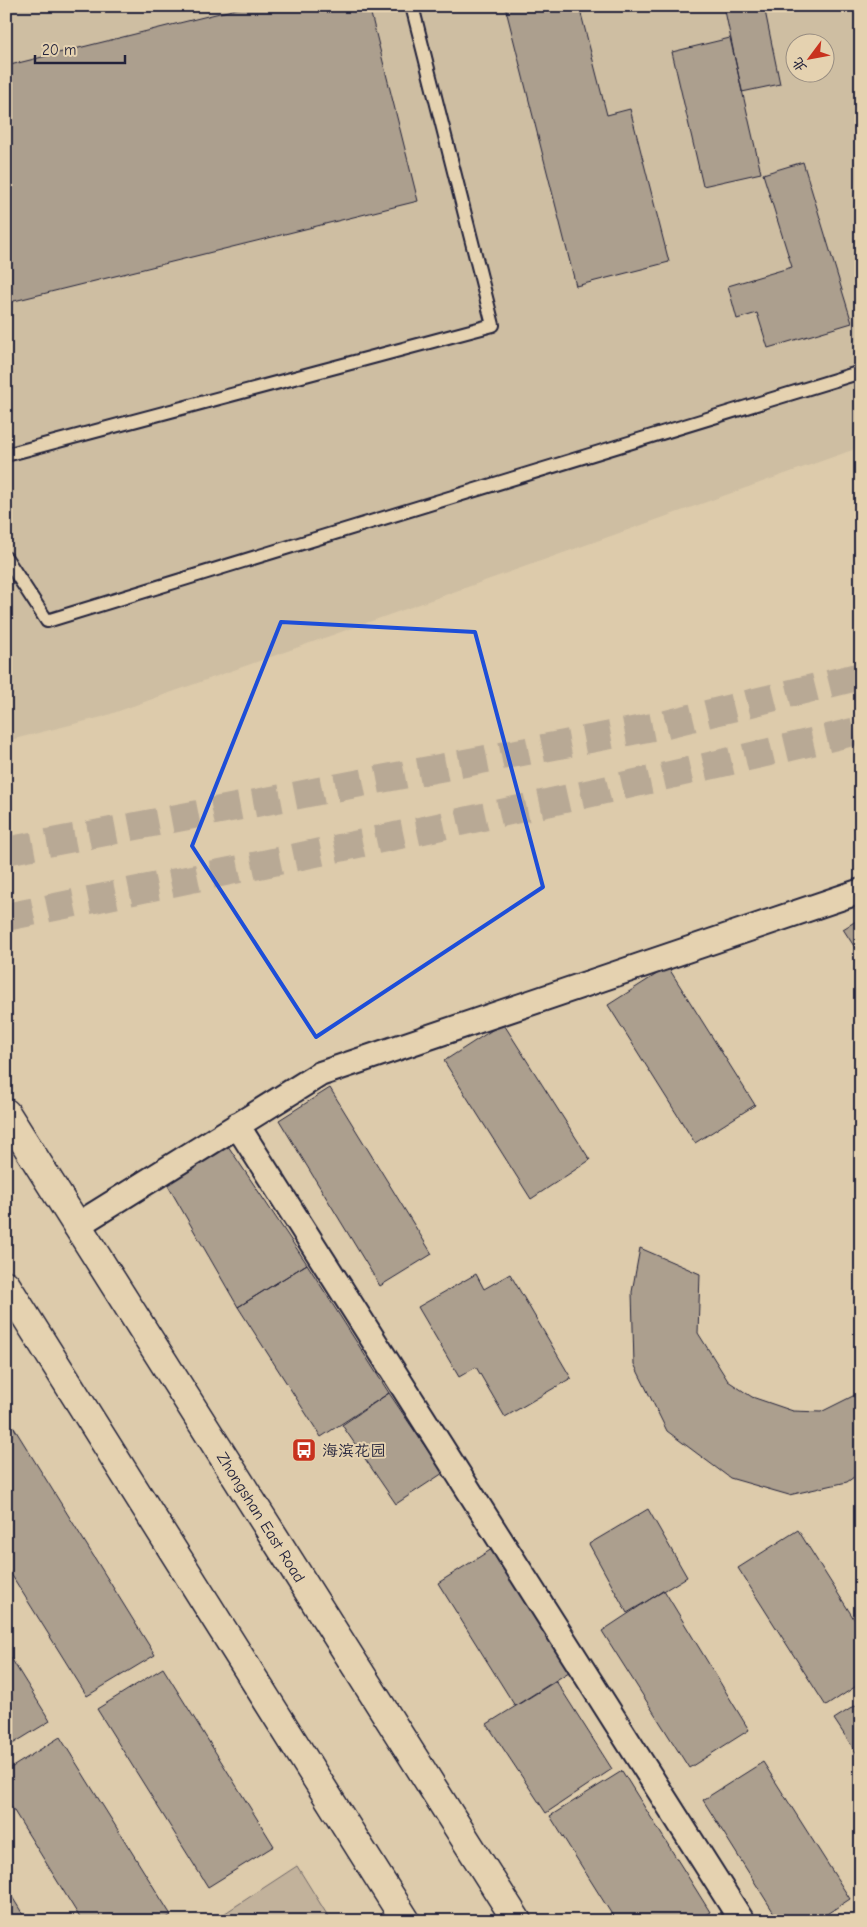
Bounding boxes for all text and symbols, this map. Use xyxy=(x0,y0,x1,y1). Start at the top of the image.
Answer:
scale bar xyxy=(35,32,125,64)
north arrow xyxy=(784,32,834,82)
text: 20 m xyxy=(42,41,76,59)
text: 北 xyxy=(788,54,810,75)
bus stop icon: 海滨花园 xyxy=(291,1437,317,1463)
place label: 海滨花园 xyxy=(322,1442,386,1460)
street label: Zhongshan East Road xyxy=(213,1449,308,1586)

